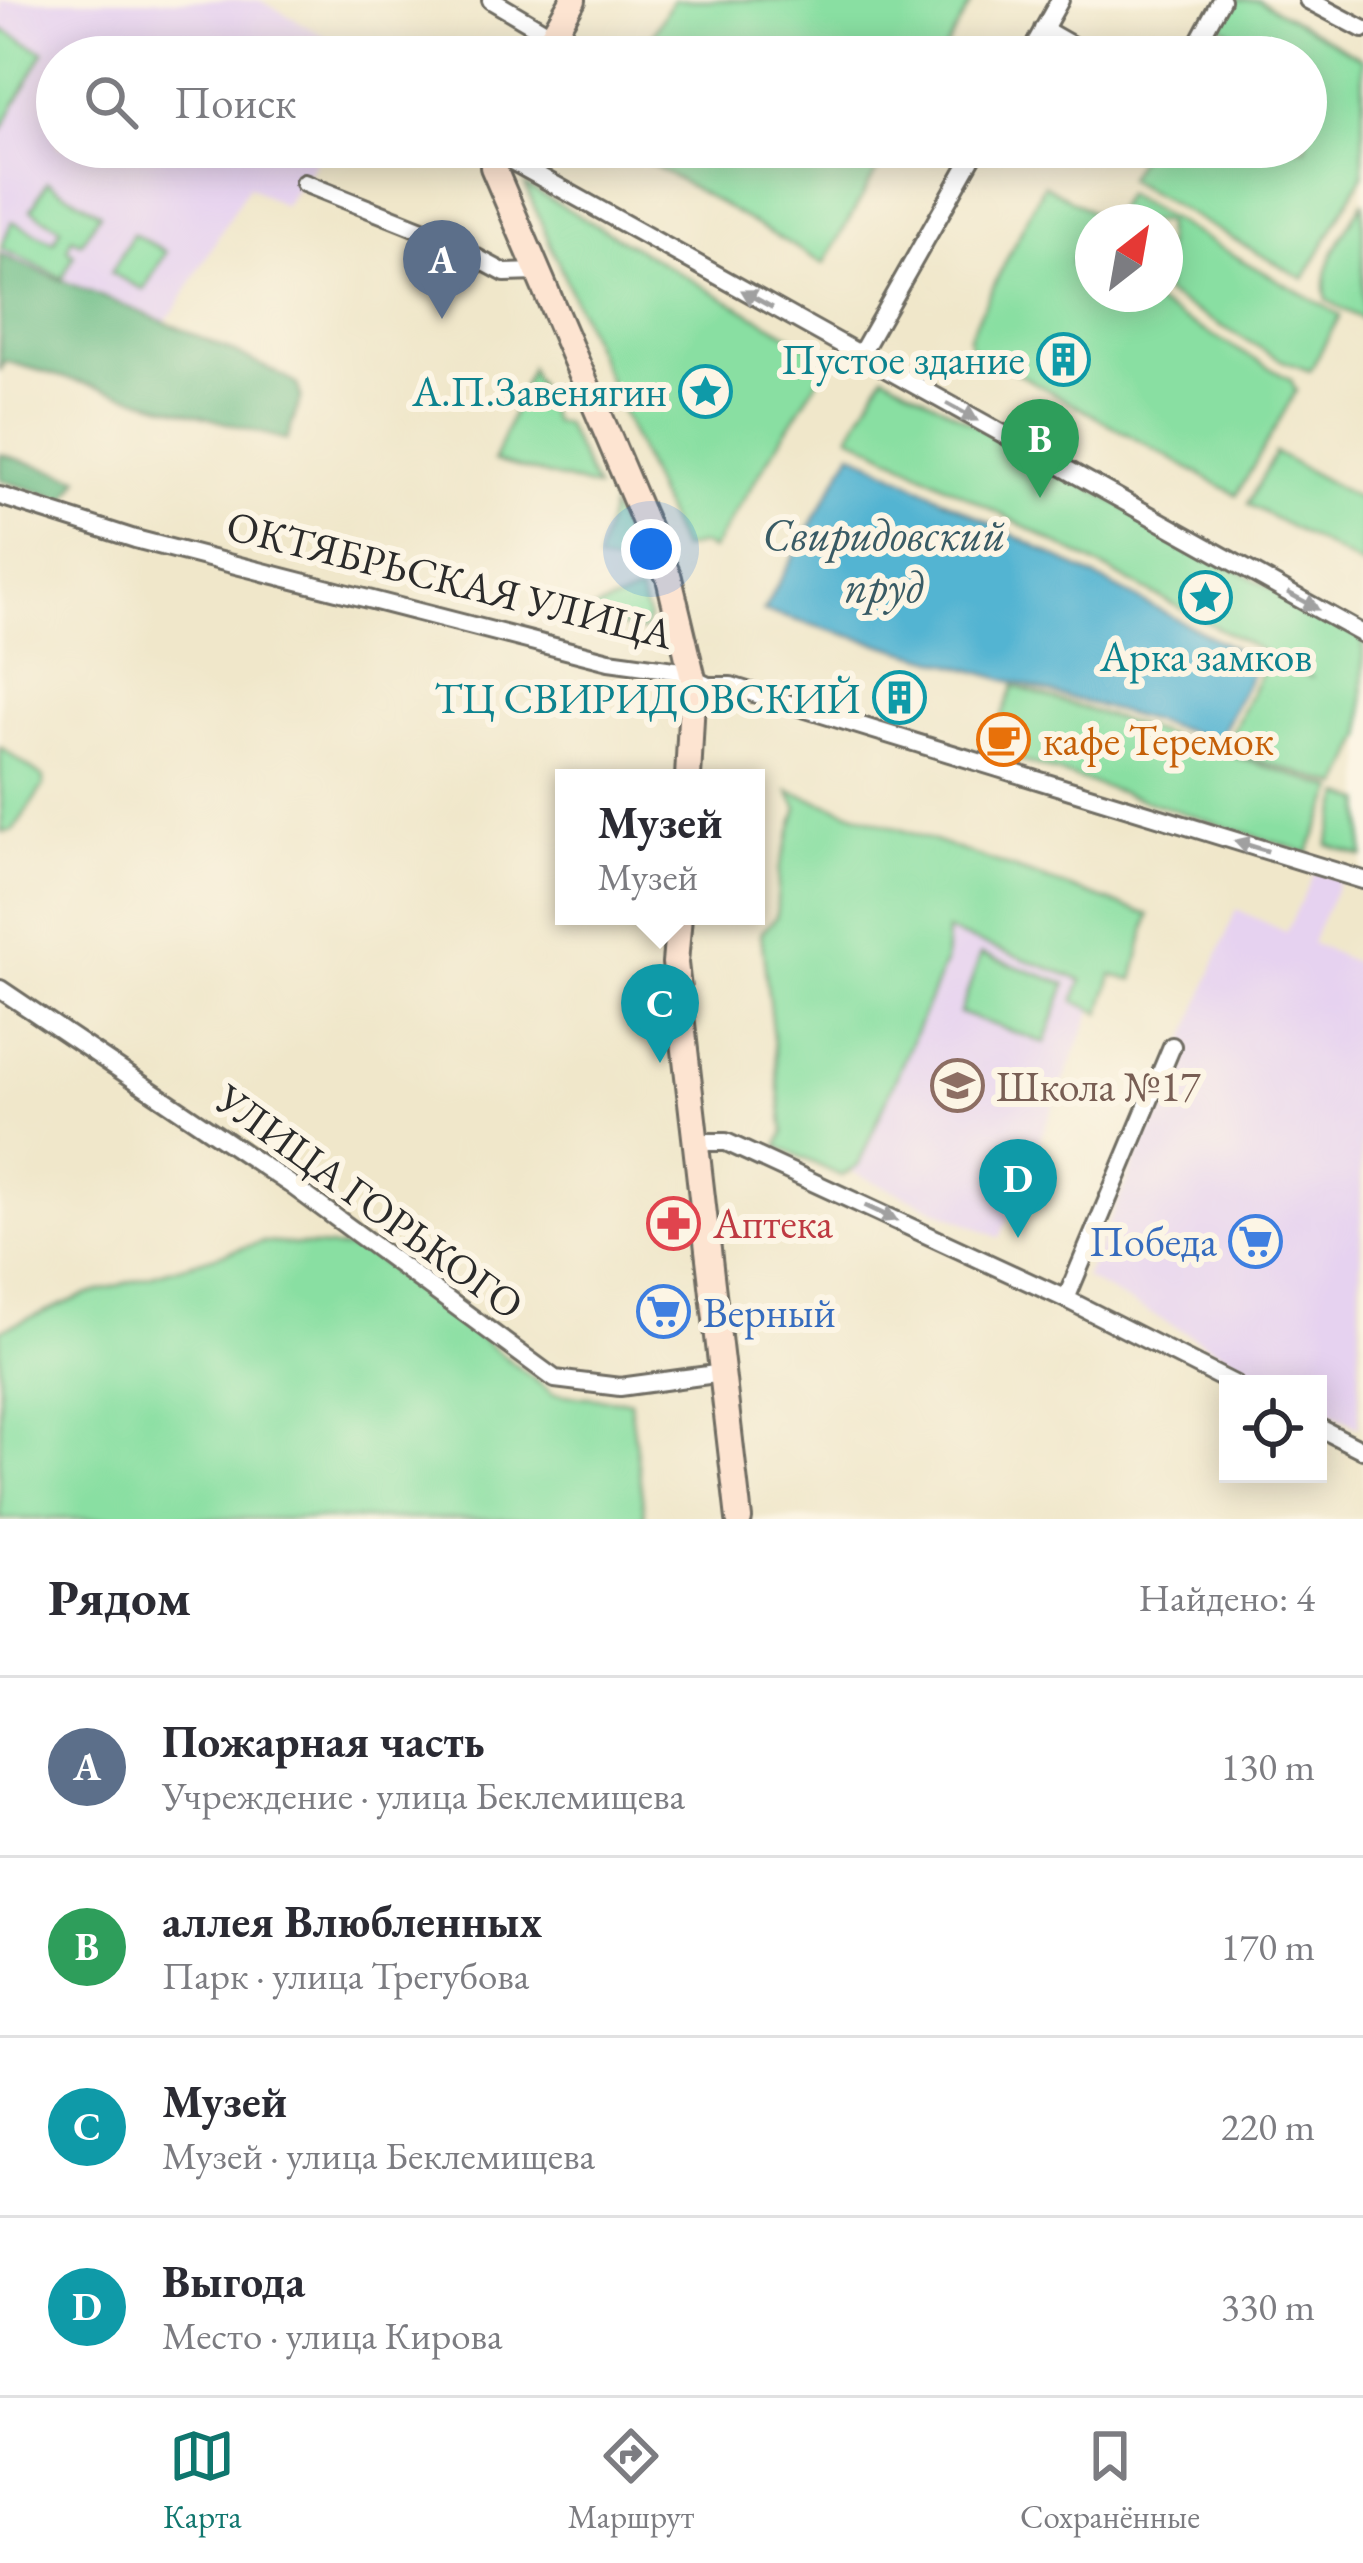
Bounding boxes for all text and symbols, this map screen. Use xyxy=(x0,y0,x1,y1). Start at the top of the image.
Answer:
search box xyxy=(36,36,1327,168)
icon: search xyxy=(78,69,144,135)
text: Поиск xyxy=(174,73,296,131)
north arrow xyxy=(1075,204,1183,312)
pin: A xyxy=(403,220,481,319)
one-way arrow xyxy=(740,289,774,310)
building icon: Пустое здание xyxy=(1036,331,1092,387)
place label: Пустое здание xyxy=(781,332,1025,387)
place icon: А.П.Завенягин xyxy=(678,363,734,419)
place label: А.П.Завенягин xyxy=(411,364,667,419)
pin: B xyxy=(1001,399,1079,498)
one-way arrow xyxy=(944,401,979,422)
street label: ОКТЯБРЬСКАЯ УЛИЦА xyxy=(221,497,679,662)
water label: Свиридовский пруд xyxy=(762,505,1006,615)
your location xyxy=(621,519,681,579)
place icon: Арка замков xyxy=(1178,569,1234,625)
one-way arrow xyxy=(1286,590,1321,611)
place label: Арка замков xyxy=(1099,629,1312,684)
building icon: ТЦ СВИРИДОВСКИЙ xyxy=(871,670,927,726)
place label: ТЦ СВИРИДОВСКИЙ xyxy=(434,671,860,726)
cafe icon: кафе Теремок xyxy=(976,712,1032,768)
place label: кафе Теремок xyxy=(1043,713,1274,768)
popup xyxy=(555,769,765,925)
text: Музей xyxy=(597,793,723,851)
one-way arrow xyxy=(1232,836,1269,855)
text: Музей xyxy=(597,851,698,902)
pin: C xyxy=(621,964,699,1063)
school or university icon: Школа №17 xyxy=(929,1058,985,1114)
place label: Школа №17 xyxy=(996,1059,1201,1114)
street label: УЛИЦА ГОРЬКОГО xyxy=(204,1071,535,1332)
pin: D xyxy=(979,1139,1057,1238)
pharmacy icon: Аптека xyxy=(646,1195,702,1251)
place label: Аптека xyxy=(712,1196,833,1251)
one-way arrow xyxy=(864,1203,899,1223)
supermarket icon: Победа xyxy=(1228,1213,1284,1269)
place label: Победа xyxy=(1089,1214,1217,1269)
supermarket icon: Верный xyxy=(636,1284,692,1340)
place label: Верный xyxy=(703,1285,836,1340)
map controls xyxy=(1219,1375,1327,1483)
button: locate xyxy=(1219,1375,1327,1483)
text: Рядом xyxy=(48,1564,191,1630)
text: Найдено: 4 xyxy=(1138,1572,1315,1623)
text: Пожарная часть xyxy=(162,1712,485,1770)
text: A xyxy=(73,1741,101,1792)
text: 130 m xyxy=(1221,1741,1315,1792)
text: Учреждение · улица Беклемищева xyxy=(162,1770,685,1821)
text: аллея Влюбленных xyxy=(162,1892,542,1950)
text: B xyxy=(75,1921,99,1972)
text: 170 m xyxy=(1221,1921,1315,1972)
text: Парк · улица Трегубова xyxy=(162,1950,529,2001)
text: Музей xyxy=(162,2072,287,2130)
text: C xyxy=(73,2101,101,2152)
text: 220 m xyxy=(1221,2101,1315,2152)
text: Музей · улица Беклемищева xyxy=(162,2130,595,2181)
text: Выгода xyxy=(162,2252,305,2310)
text: D xyxy=(72,2281,102,2332)
text: 330 m xyxy=(1221,2281,1315,2332)
text: Место · улица Кирова xyxy=(162,2310,503,2361)
tab: Карта xyxy=(163,2423,242,2538)
tab: Маршрут xyxy=(568,2423,694,2538)
tab: Сохранённые xyxy=(1020,2423,1200,2538)

